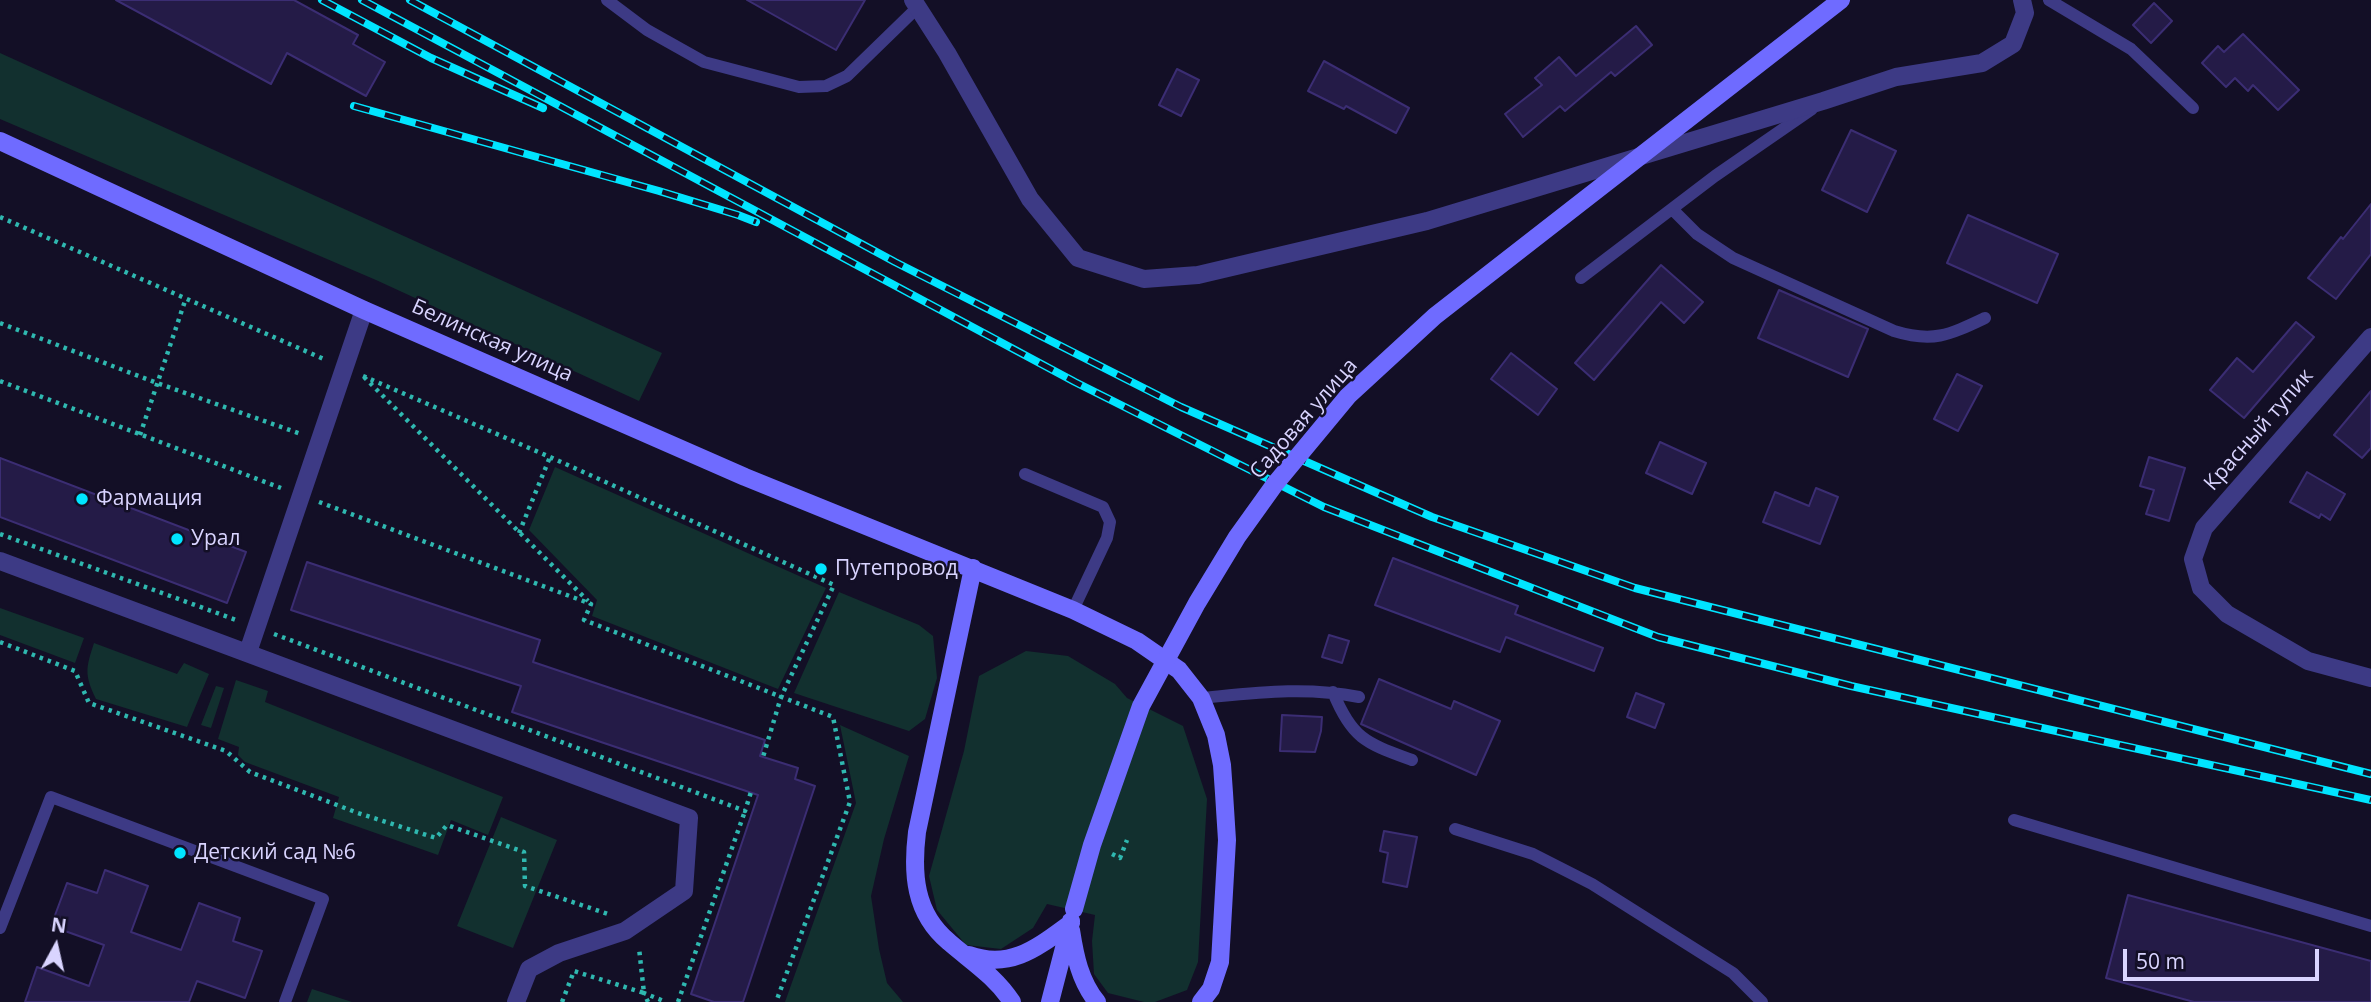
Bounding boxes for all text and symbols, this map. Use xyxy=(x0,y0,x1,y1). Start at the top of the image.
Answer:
street label: Белинская улица xyxy=(408,294,576,388)
street label: Садовая улица xyxy=(1245,354,1363,484)
street label: Красный тупик xyxy=(2199,364,2319,496)
place label: Фармация xyxy=(96,486,202,512)
marker: Фармация xyxy=(74,491,90,507)
place label: Урал xyxy=(191,526,241,552)
marker: Урал xyxy=(169,531,185,547)
place label: Путепровод xyxy=(835,556,958,582)
marker: Путепровод xyxy=(813,561,829,577)
place label: Детский сад №6 xyxy=(194,840,356,866)
marker: Детский сад №6 xyxy=(172,845,188,861)
north arrow xyxy=(21,911,91,981)
text: N xyxy=(49,911,68,939)
scale bar xyxy=(2126,936,2322,980)
text: 50 m xyxy=(2136,947,2185,975)

